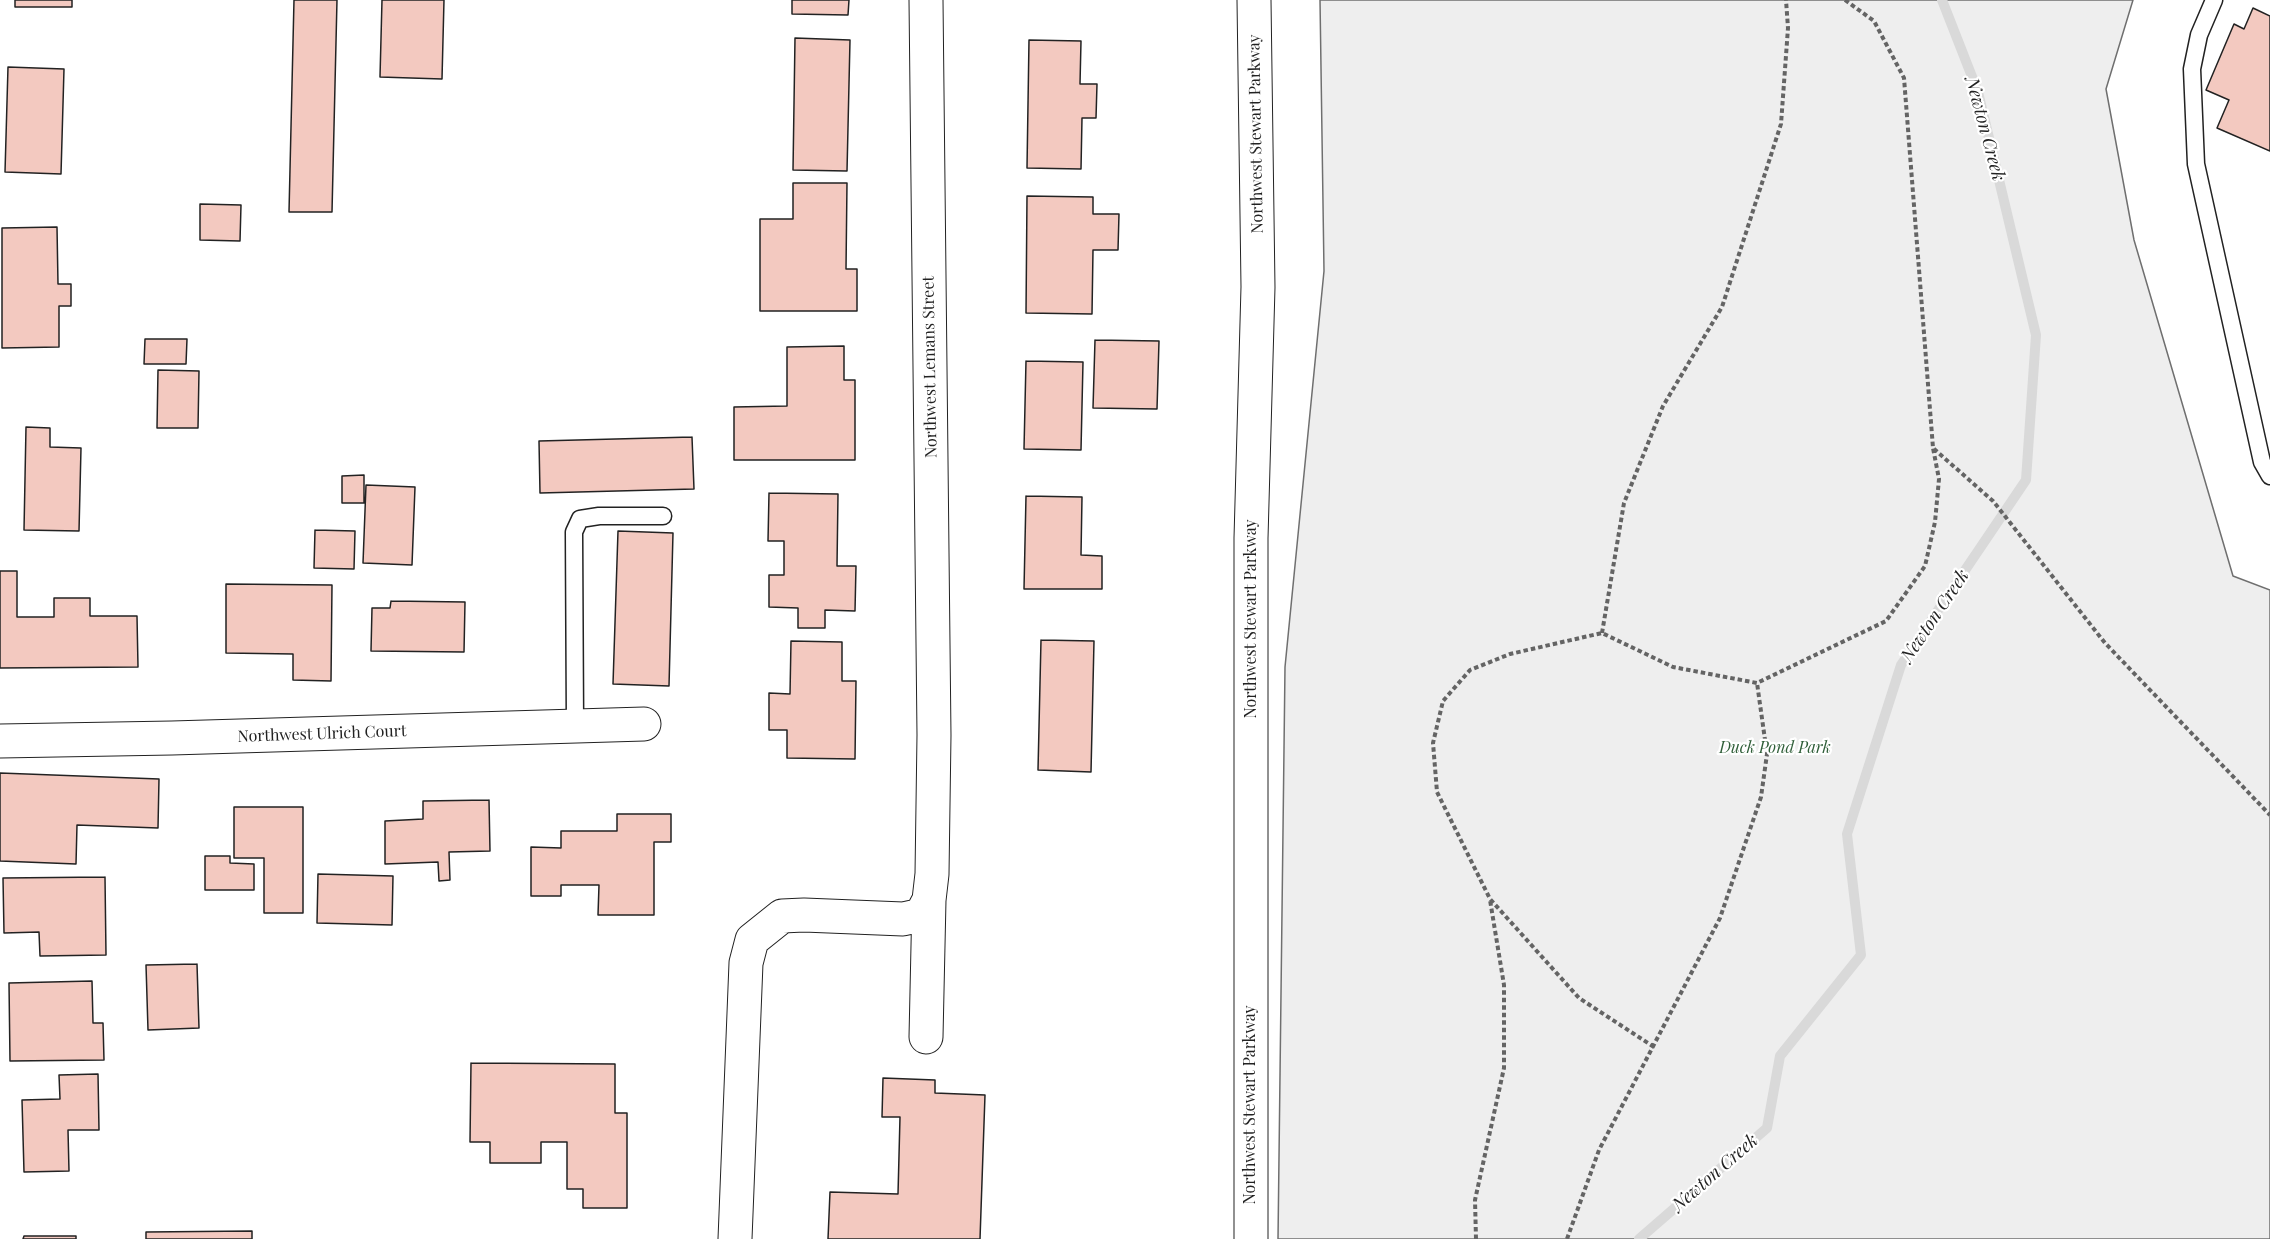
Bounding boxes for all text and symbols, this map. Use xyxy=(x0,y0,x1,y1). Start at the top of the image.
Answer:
street label: Northwest Stewart Parkway xyxy=(1245,34,1267,234)
water label: Newton Creek xyxy=(1961,75,2009,183)
street label: Northwest Lemans Street xyxy=(919,276,941,458)
street label: Northwest Stewart Parkway xyxy=(1241,519,1261,719)
water label: Newton Creek xyxy=(1896,566,1974,666)
street label: Northwest Ulrich Court xyxy=(237,721,407,747)
park label: Duck Pond Park xyxy=(1719,738,1831,758)
street label: Northwest Stewart Parkway xyxy=(1240,1005,1260,1205)
water label: Newton Creek xyxy=(1668,1130,1762,1216)

